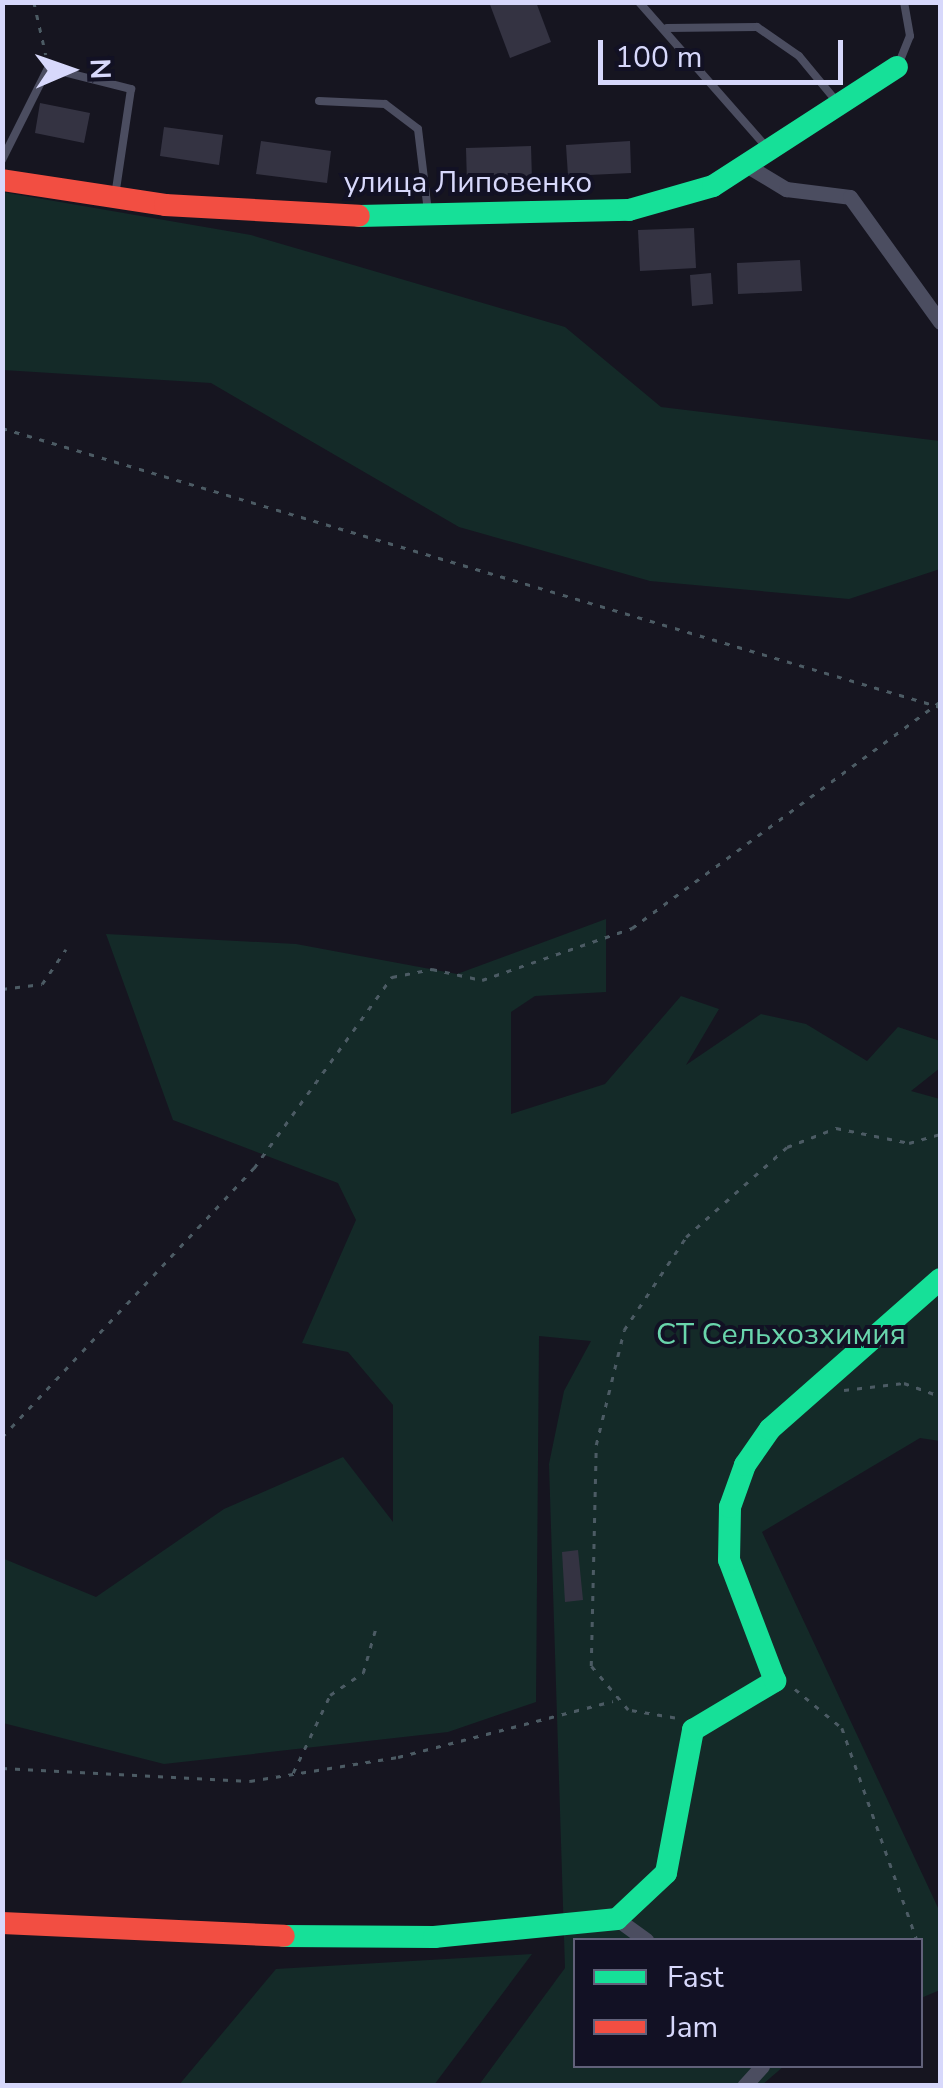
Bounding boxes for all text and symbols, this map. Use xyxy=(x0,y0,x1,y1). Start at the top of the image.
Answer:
north arrow xyxy=(20,20,120,120)
scale bar xyxy=(603,20,848,82)
text: 100 m xyxy=(615,37,702,78)
text: N xyxy=(81,58,119,80)
street label: улица Липовенко xyxy=(344,165,592,201)
park label: СТ Сельхозхимия xyxy=(656,1317,906,1353)
legend xyxy=(573,1938,923,2068)
text: Fast xyxy=(667,1957,724,1998)
text: Jam xyxy=(667,2007,718,2048)

